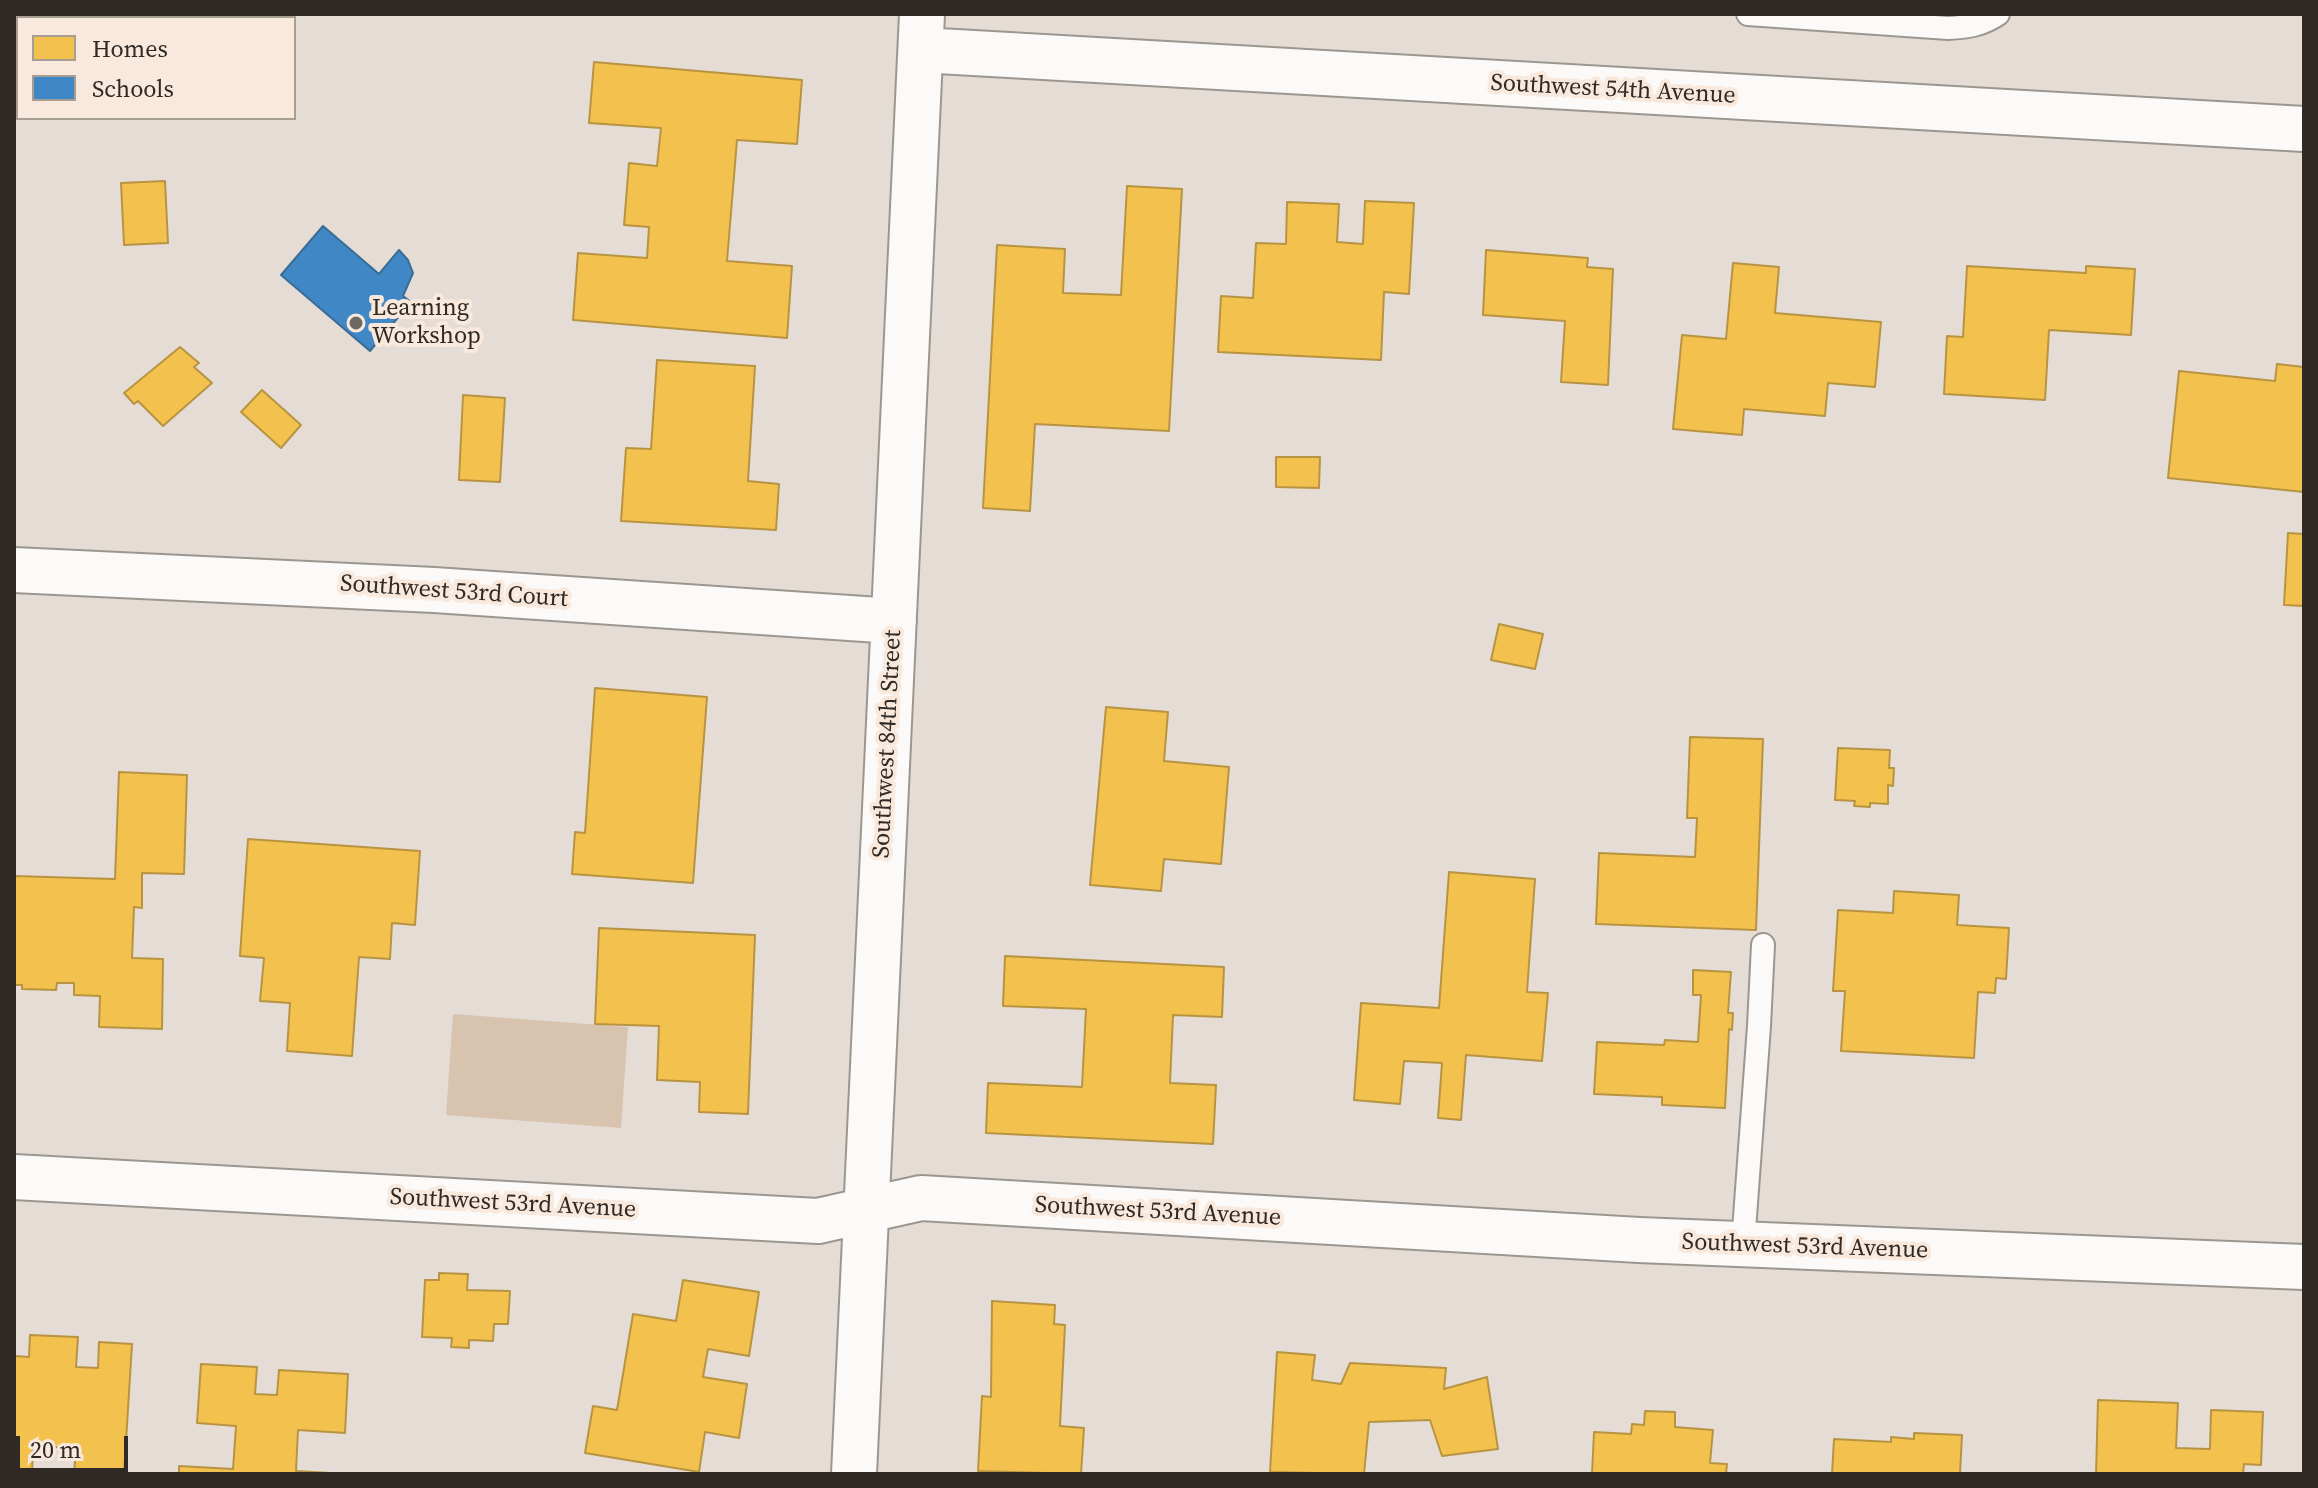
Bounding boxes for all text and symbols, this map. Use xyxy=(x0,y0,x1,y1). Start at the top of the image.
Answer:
legend xyxy=(16,16,296,120)
text: Homes xyxy=(92,32,168,65)
street label: Southwest 54th Avenue xyxy=(1490,69,1736,111)
text: Schools xyxy=(92,72,174,105)
place label: Learning Workshop xyxy=(372,295,481,351)
marker: Learning Workshop xyxy=(347,314,365,332)
street label: Southwest 53rd Court xyxy=(339,570,569,614)
street label: Southwest 84th Street xyxy=(868,629,908,859)
street label: Southwest 53rd Avenue xyxy=(389,1183,637,1225)
street label: Southwest 53rd Avenue xyxy=(1034,1191,1282,1233)
street label: Southwest 53rd Avenue xyxy=(1681,1228,1929,1266)
scale bar xyxy=(20,1420,132,1470)
text: 20 m xyxy=(30,1433,81,1466)

